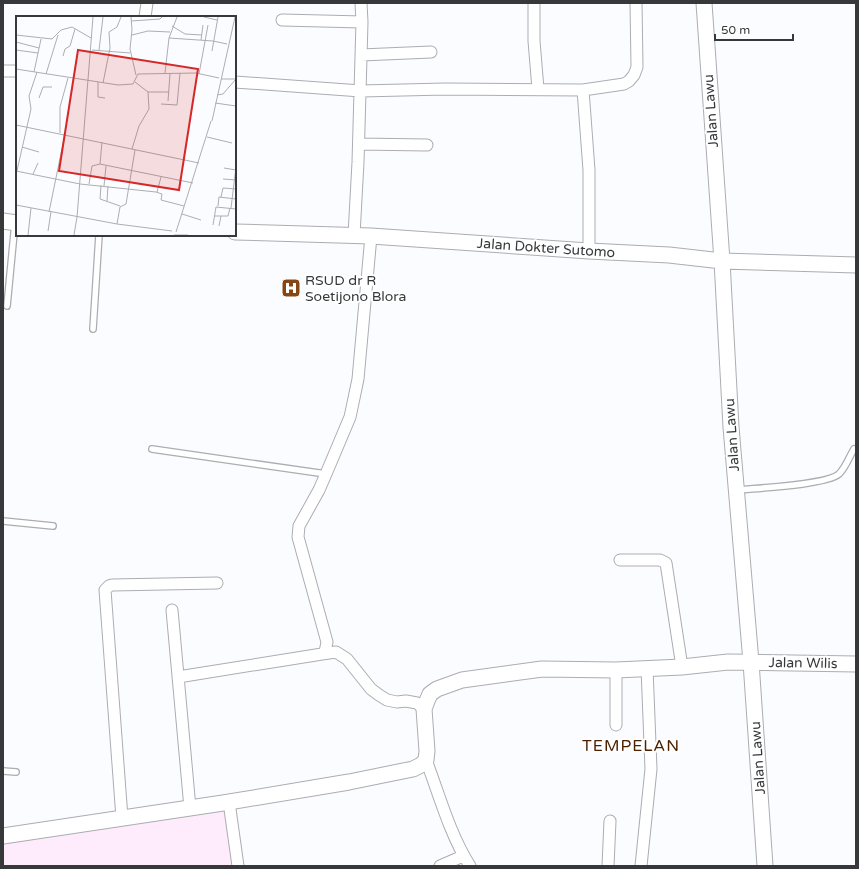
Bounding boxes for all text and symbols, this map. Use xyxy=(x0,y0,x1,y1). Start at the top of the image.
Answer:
inset map xyxy=(16,16,236,236)
scale bar xyxy=(715,16,793,42)
text: 50 m xyxy=(721,23,750,37)
street label: Jalan Lawu xyxy=(700,74,722,148)
street label: Jalan Dokter Sutomo xyxy=(476,235,616,261)
place label: RSUD dr R Soetijono Blora xyxy=(305,272,406,305)
hospital icon: RSUD dr R Soetijono Blora xyxy=(280,277,302,299)
street label: Jalan Lawu xyxy=(721,398,743,472)
street label: Jalan Wilis xyxy=(768,654,838,672)
street label: Jalan Lawu xyxy=(747,721,769,795)
district label: TEMPELAN xyxy=(582,736,680,756)

